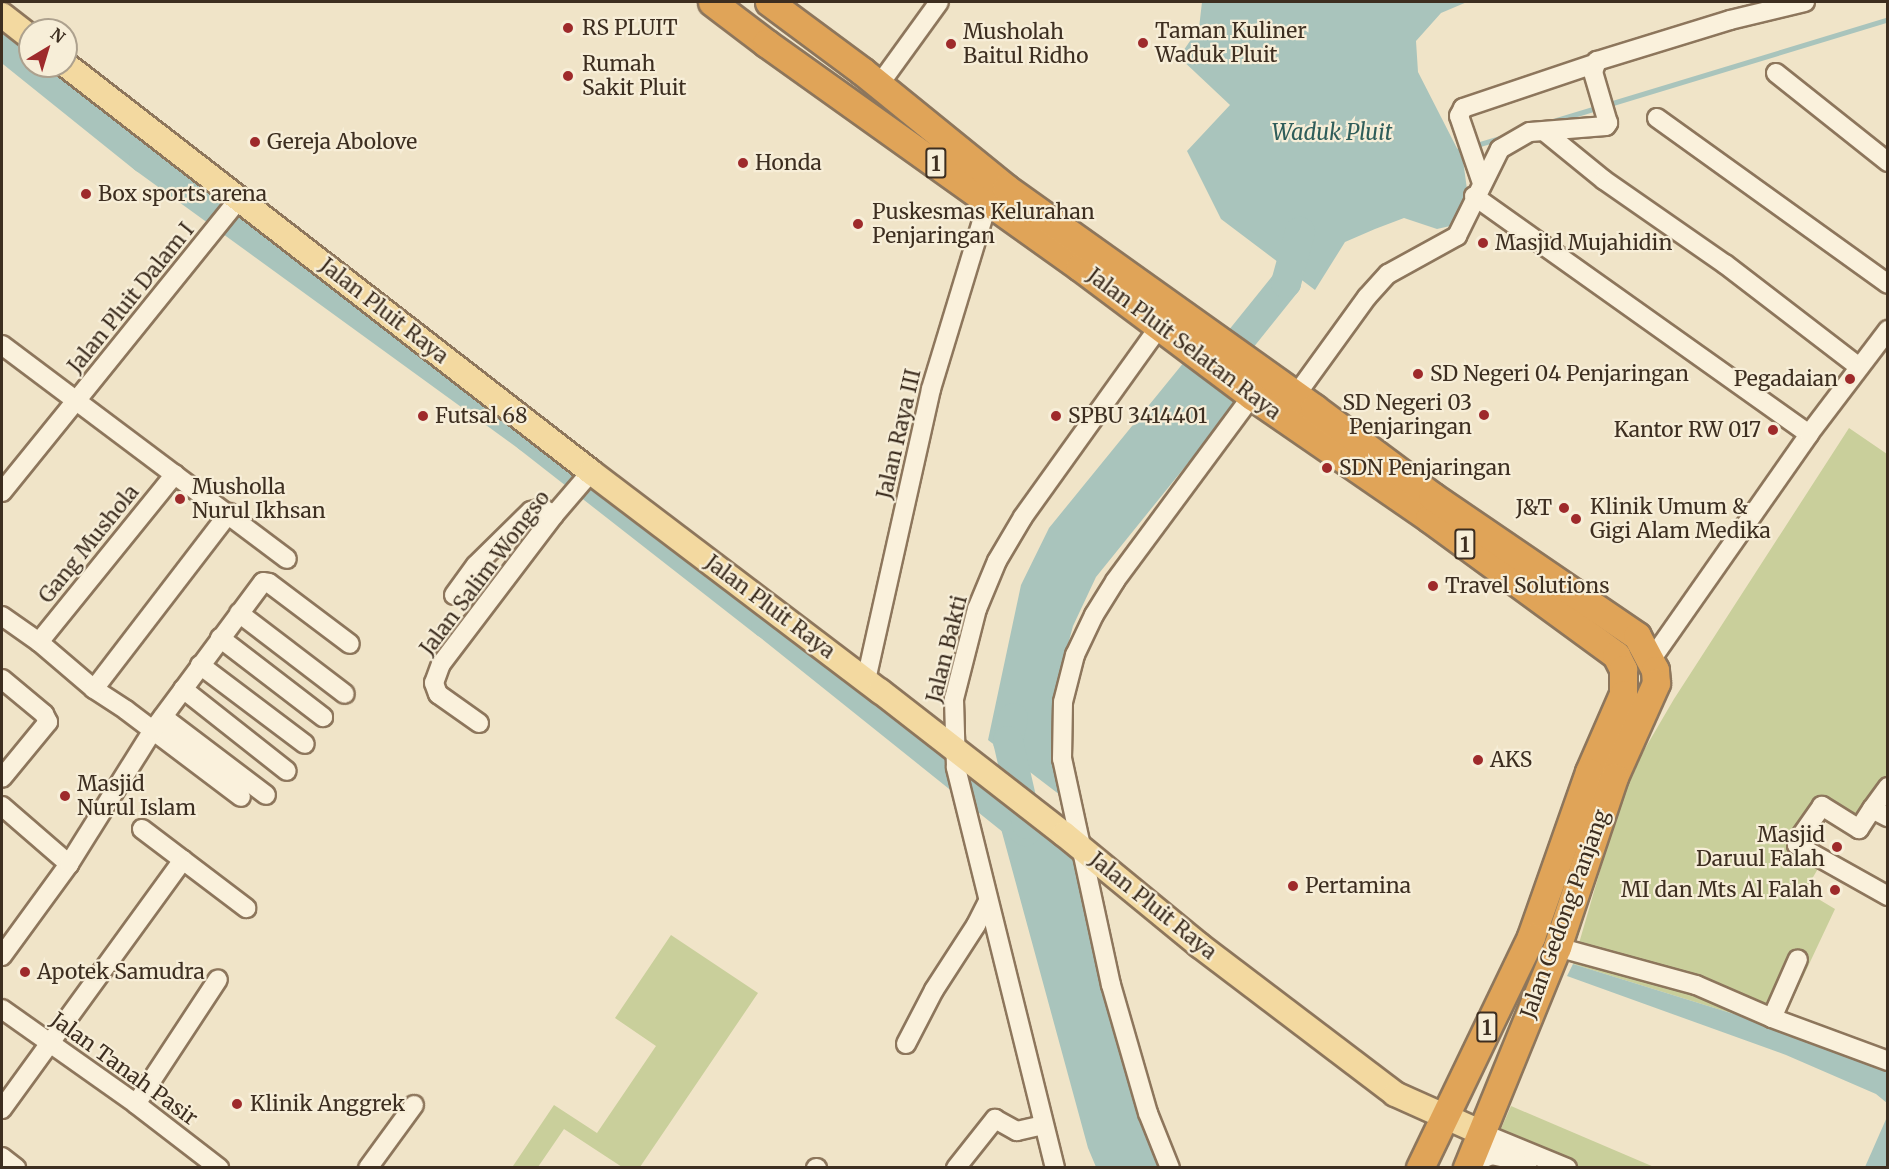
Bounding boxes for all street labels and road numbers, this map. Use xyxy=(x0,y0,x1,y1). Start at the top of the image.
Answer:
road number: 1 xyxy=(924,146,948,180)
street label: Jalan Pluit Dalam I xyxy=(63,218,199,378)
street label: Jalan Pluit Raya xyxy=(315,253,453,369)
street label: Jalan Pluit Selatan Raya xyxy=(1082,263,1286,425)
street label: Jalan Raya III xyxy=(872,367,926,501)
street label: Gang Mushola xyxy=(34,480,144,608)
street label: Jalan Salim Wongso xyxy=(415,486,555,660)
road number: 1 xyxy=(1453,527,1477,561)
street label: Jalan Pluit Raya xyxy=(700,550,840,664)
street label: Jalan Bakti xyxy=(922,593,972,705)
street label: Jalan Gedong Panjang xyxy=(1515,806,1615,1022)
street label: Jalan Pluit Raya xyxy=(1084,847,1222,965)
street label: Jalan Tanah Pasir xyxy=(46,1007,202,1131)
road number: 1 xyxy=(1475,1010,1499,1044)

